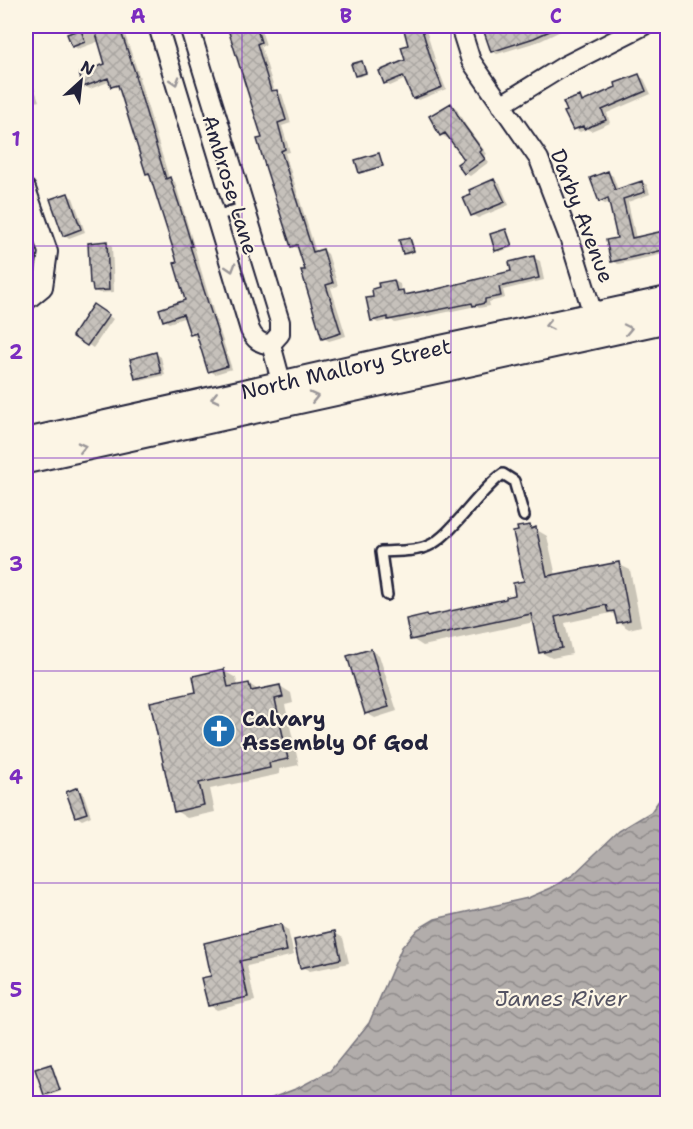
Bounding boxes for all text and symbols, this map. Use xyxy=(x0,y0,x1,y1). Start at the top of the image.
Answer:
text: A xyxy=(130,3,146,29)
text: B xyxy=(340,3,352,29)
text: C xyxy=(550,3,562,29)
north arrow xyxy=(51,51,111,111)
text: N xyxy=(77,56,98,80)
one-way arrow xyxy=(168,76,180,86)
street label: Ambrose Lane xyxy=(195,112,265,258)
text: 1 xyxy=(11,126,21,152)
street label: Darby Avenue xyxy=(544,145,620,287)
one-way arrow xyxy=(224,262,236,273)
one-way arrow xyxy=(544,318,554,331)
one-way arrow xyxy=(622,323,632,336)
street label: North Mallory Street xyxy=(238,332,454,406)
text: 2 xyxy=(9,339,23,365)
one-way arrow xyxy=(210,391,220,404)
one-way arrow xyxy=(309,392,319,405)
one-way arrow xyxy=(77,442,87,455)
text: 3 xyxy=(9,551,23,577)
place label: Calvary Assembly Of God xyxy=(242,705,429,757)
church icon: Calvary Assembly Of God xyxy=(201,713,237,749)
text: 4 xyxy=(9,764,23,790)
text: 5 xyxy=(10,977,22,1003)
water label: James River xyxy=(495,984,628,1013)

